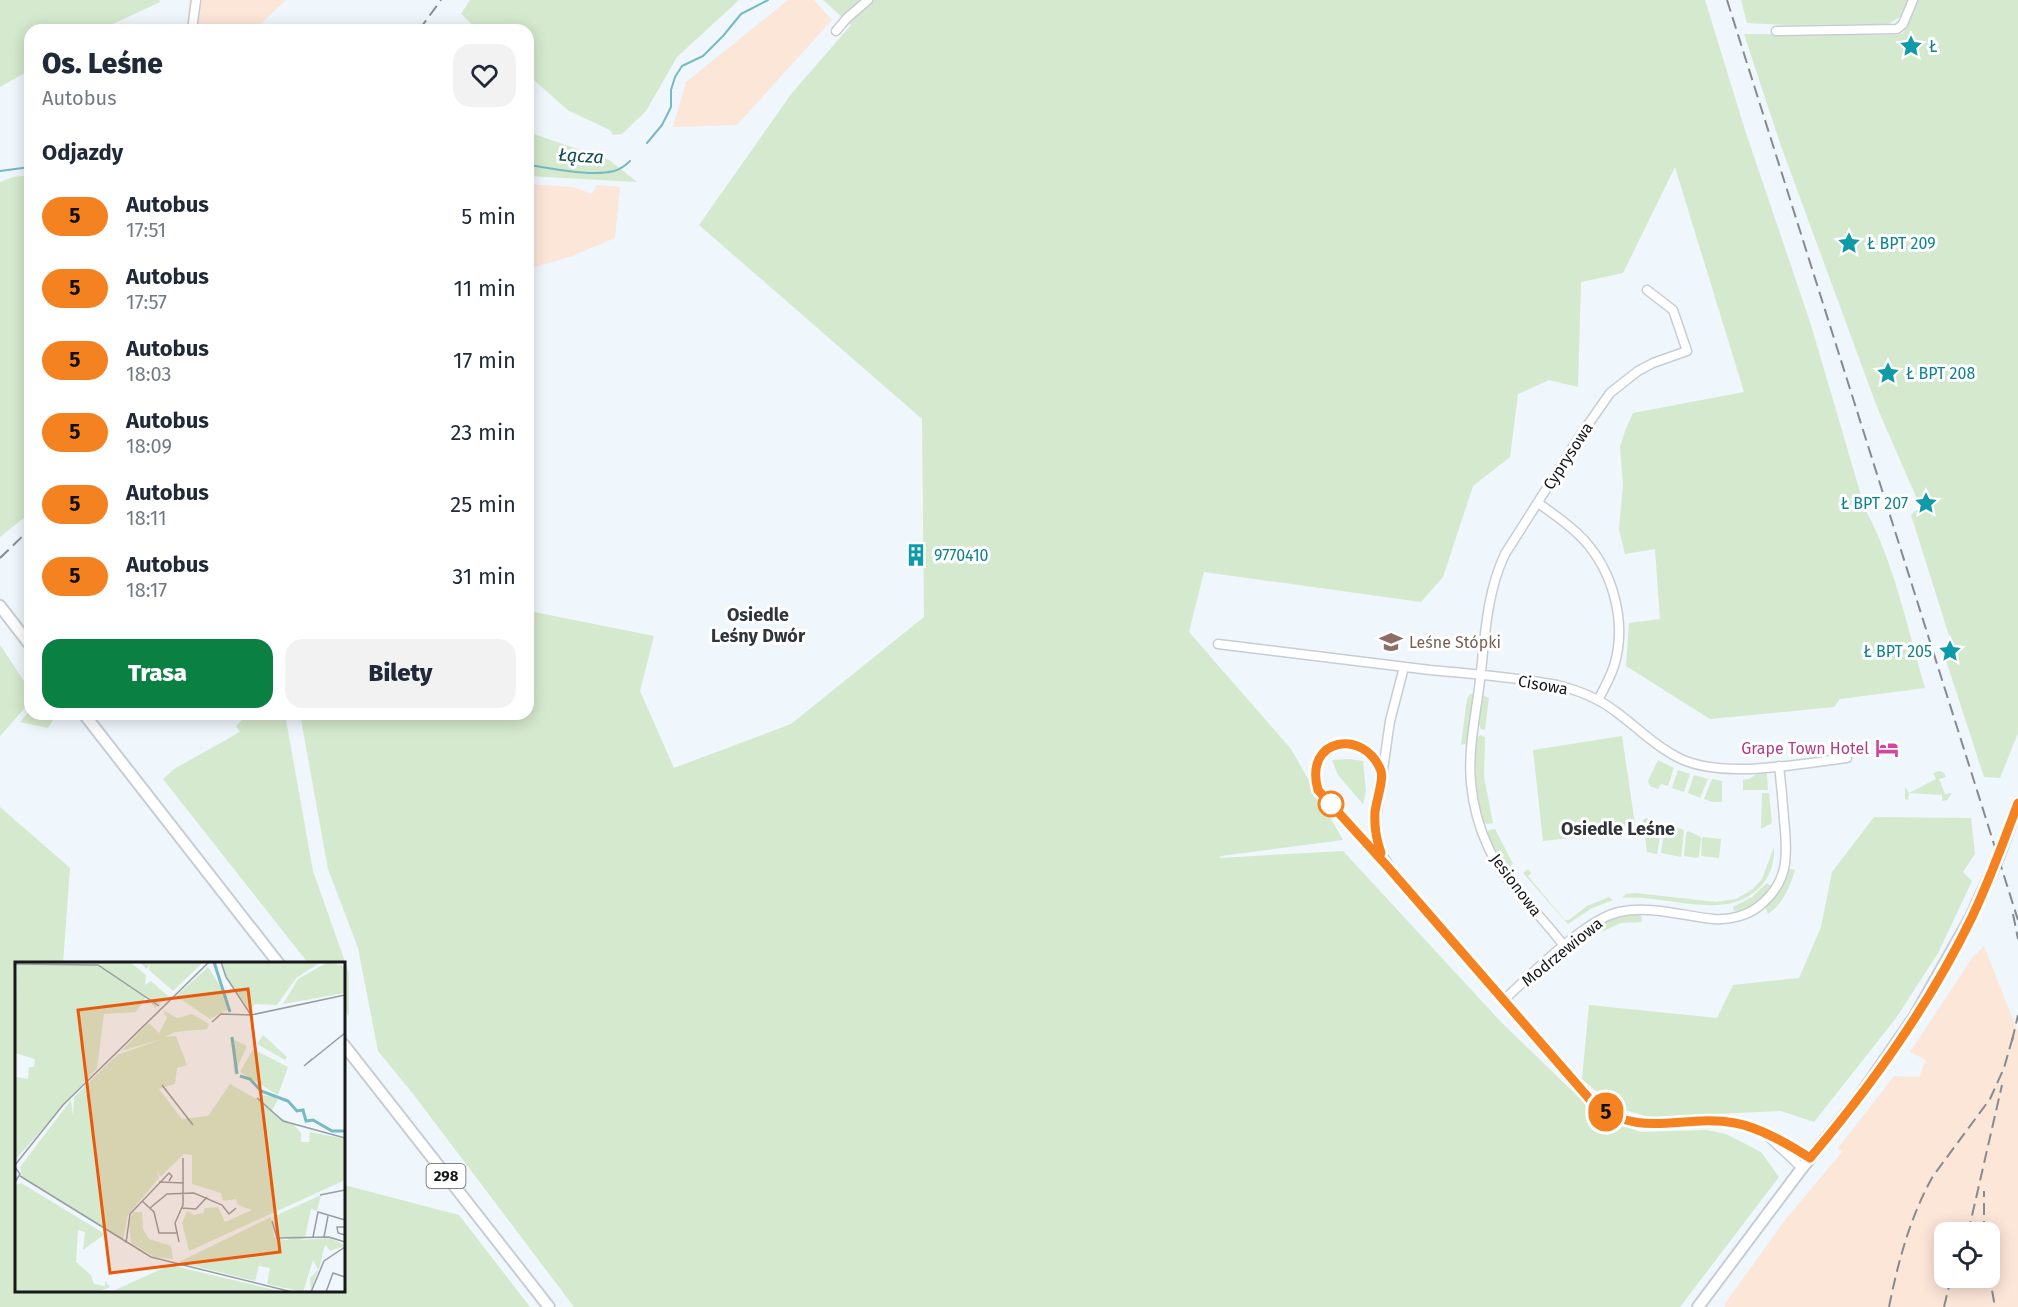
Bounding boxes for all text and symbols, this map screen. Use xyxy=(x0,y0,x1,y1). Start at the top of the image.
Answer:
place icon: Ł xyxy=(1898,33,1924,59)
place label: Ł xyxy=(1929,37,1937,56)
button: heart xyxy=(453,44,516,107)
text: Os. Leśne xyxy=(42,47,163,80)
text: Autobus xyxy=(42,86,117,110)
text: Odjazdy xyxy=(42,139,123,166)
water label: Łącza xyxy=(558,143,604,169)
text: Autobus xyxy=(126,191,209,218)
text: 5 xyxy=(69,203,81,229)
text: 5 min xyxy=(461,203,516,230)
text: 17:51 xyxy=(126,218,166,242)
place icon: Ł BPT 209 xyxy=(1836,230,1862,256)
place label: Ł BPT 209 xyxy=(1867,234,1936,253)
text: Autobus xyxy=(126,263,209,290)
text: 5 xyxy=(69,275,81,301)
text: 11 min xyxy=(453,275,516,302)
text: 17:57 xyxy=(126,290,167,314)
text: Autobus xyxy=(126,335,209,362)
text: 5 xyxy=(69,347,81,373)
text: 17 min xyxy=(453,347,516,374)
place icon: Ł BPT 208 xyxy=(1875,360,1901,386)
text: 18:03 xyxy=(126,362,171,386)
place label: Ł BPT 208 xyxy=(1906,364,1975,383)
text: Autobus xyxy=(126,407,209,434)
text: 5 xyxy=(69,419,81,445)
text: 23 min xyxy=(450,419,516,446)
street label: Cyprysowa xyxy=(1539,419,1597,493)
text: 18:09 xyxy=(126,434,172,458)
text: Autobus xyxy=(126,479,209,506)
place icon: Ł BPT 207 xyxy=(1913,490,1939,516)
text: 5 xyxy=(69,491,81,517)
text: 25 min xyxy=(450,491,516,518)
place label: Ł BPT 207 xyxy=(1841,494,1908,513)
text: 18:11 xyxy=(126,506,167,530)
building icon: 9770410 xyxy=(903,542,929,568)
place label: 9770410 xyxy=(934,546,989,565)
text: Autobus xyxy=(126,551,209,578)
text: 5 xyxy=(69,563,81,589)
text: 31 min xyxy=(452,563,516,590)
text: 18:17 xyxy=(126,578,167,602)
district label: Osiedle Leśny Dwór xyxy=(711,604,806,647)
school or university icon: Leśne Stópki xyxy=(1378,629,1404,655)
place label: Leśne Stópki xyxy=(1409,633,1501,652)
place icon: Ł BPT 205 xyxy=(1937,638,1963,664)
button: Trasa xyxy=(42,639,273,708)
button: Bilety xyxy=(285,639,516,708)
place label: Ł BPT 205 xyxy=(1864,642,1932,661)
street label: Cisowa xyxy=(1517,671,1569,699)
hotel icon: Grape Town Hotel xyxy=(1874,735,1900,761)
place label: Grape Town Hotel xyxy=(1741,739,1869,758)
unlabelled marker xyxy=(1318,791,1344,817)
district label: Osiedle Leśne xyxy=(1561,818,1675,840)
street label: Jesionowa xyxy=(1486,850,1546,920)
street label: Modrzewiowa xyxy=(1518,914,1606,990)
inset map xyxy=(15,962,345,1292)
line badge: 5 xyxy=(1586,1092,1626,1132)
text: 5 xyxy=(1600,1099,1612,1125)
road number: 298 xyxy=(426,1164,466,1188)
map controls xyxy=(1934,1222,2000,1288)
button: locate xyxy=(1934,1222,2000,1288)

